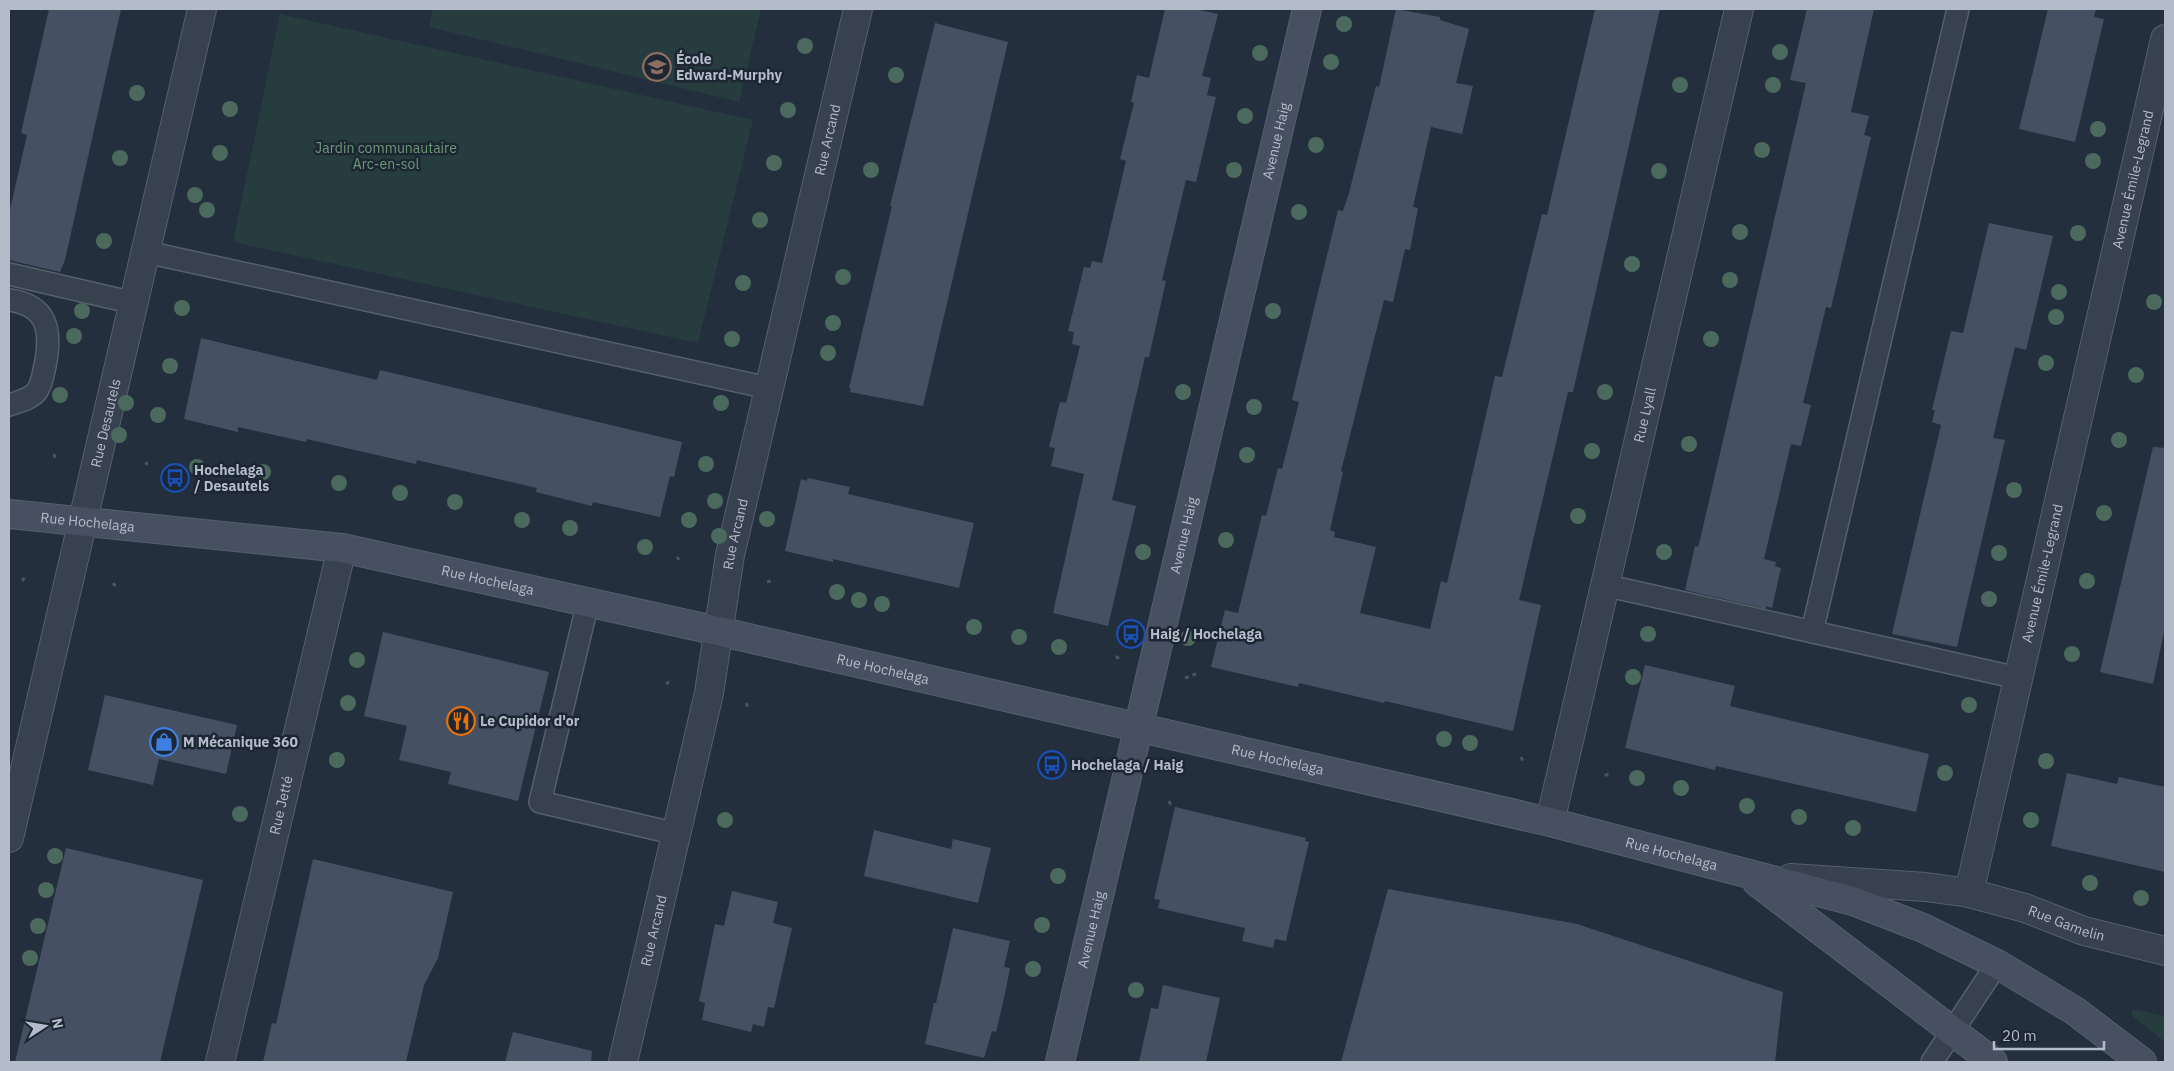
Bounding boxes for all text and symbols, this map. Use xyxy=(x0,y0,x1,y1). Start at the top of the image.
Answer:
place label: École Edward-Murphy xyxy=(676,49,782,84)
school or university icon: École Edward-Murphy xyxy=(642,52,672,82)
street label: Avenue Haig xyxy=(1258,100,1294,181)
street label: Rue Arcand xyxy=(810,102,844,177)
street label: Avenue Émile-Legrand xyxy=(2108,108,2157,251)
park label: Jardin communautaire Arc-en-sol xyxy=(315,139,457,173)
street label: Rue Desautels xyxy=(87,377,125,469)
street label: Rue Lyall xyxy=(1630,385,1660,444)
place label: Hochelaga / Desautels xyxy=(194,461,269,495)
bus stop icon: Hochelaga / Desautels xyxy=(160,463,190,493)
street label: Avenue Haig xyxy=(1166,495,1201,576)
street label: Rue Arcand xyxy=(719,497,752,571)
street label: Avenue Émile-Legrand xyxy=(2018,502,2067,644)
street label: Rue Hochelaga xyxy=(40,508,136,536)
street label: Rue Hochelaga xyxy=(440,561,536,599)
bus stop icon: Haig / Hochelaga xyxy=(1116,619,1146,649)
place label: Haig / Hochelaga xyxy=(1150,625,1262,643)
street label: Rue Hochelaga xyxy=(835,650,931,688)
restaurant icon: Le Cupidor d'or xyxy=(446,706,476,736)
place label: Le Cupidor d'or xyxy=(480,712,580,730)
shop icon: M Mécanique 360 xyxy=(149,727,179,757)
place label: M Mécanique 360 xyxy=(183,733,298,751)
street label: Rue Hochelaga xyxy=(1230,740,1326,779)
bus stop icon: Hochelaga / Haig xyxy=(1037,750,1067,780)
place label: Hochelaga / Haig xyxy=(1071,756,1184,774)
street label: Rue Jetté xyxy=(265,774,297,836)
street label: Rue Hochelaga xyxy=(1624,833,1720,874)
street label: Avenue Haig xyxy=(1073,889,1109,970)
street label: Rue Arcand xyxy=(637,893,671,968)
street label: Rue Gamelin xyxy=(2026,901,2107,945)
north arrow xyxy=(20,1001,70,1051)
text: N xyxy=(48,1016,68,1030)
scale bar xyxy=(1994,1018,2104,1050)
text: 20 m xyxy=(2002,1026,2037,1045)

